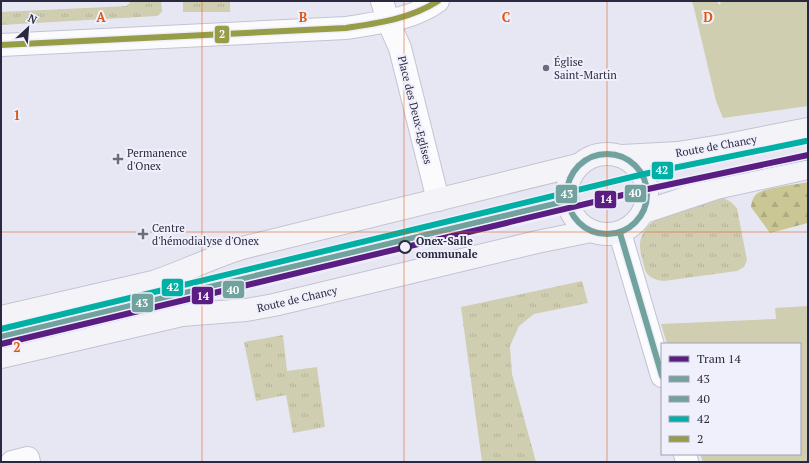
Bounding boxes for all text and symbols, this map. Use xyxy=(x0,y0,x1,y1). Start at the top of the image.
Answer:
north arrow xyxy=(8,8,48,48)
text: A xyxy=(96,8,106,26)
text: B xyxy=(299,8,307,26)
text: C xyxy=(502,8,510,26)
text: D xyxy=(703,8,713,26)
text: N xyxy=(26,11,40,27)
line badge: 2 xyxy=(214,25,230,44)
text: 2 xyxy=(219,27,225,41)
street label: Place des Deux-Eglises xyxy=(395,54,435,166)
place label: Église Saint-Martin xyxy=(554,55,617,82)
marker: Église Saint-Martin xyxy=(541,63,551,73)
text: 1 xyxy=(13,106,21,124)
street label: Route de Chancy xyxy=(674,132,758,160)
place label: Permanence d'Onex xyxy=(127,146,188,173)
marker: Permanence d'Onex xyxy=(112,153,124,165)
line badge: 42 xyxy=(651,161,674,180)
text: 42 xyxy=(656,163,668,177)
line badge: 43 xyxy=(555,184,578,204)
line badge: 40 xyxy=(624,184,647,203)
text: 40 xyxy=(629,186,641,200)
text: 43 xyxy=(561,187,573,201)
line badge: 14 xyxy=(594,190,617,209)
text: 14 xyxy=(600,192,613,206)
place label: Centre d'hémodialyse d'Onex xyxy=(152,221,259,248)
marker: Centre d'hémodialyse d'Onex xyxy=(137,228,149,240)
place label: Onex-Salle communale xyxy=(416,234,478,261)
marker: Onex-Salle communale xyxy=(398,240,412,254)
line badge: 42 xyxy=(161,278,184,297)
text: 42 xyxy=(167,280,179,294)
line badge: 40 xyxy=(222,280,245,299)
text: 40 xyxy=(227,283,239,297)
street label: Route de Chancy xyxy=(255,283,339,315)
line badge: 14 xyxy=(191,286,214,305)
text: 14 xyxy=(197,289,210,303)
line badge: 43 xyxy=(131,293,154,313)
text: 43 xyxy=(136,296,148,310)
text: 2 xyxy=(13,338,21,356)
legend xyxy=(661,343,801,455)
text: Tram 14 xyxy=(697,351,741,366)
text: 43 xyxy=(697,371,710,386)
text: 40 xyxy=(697,391,710,406)
text: 42 xyxy=(697,411,710,426)
text: 2 xyxy=(697,431,703,446)

